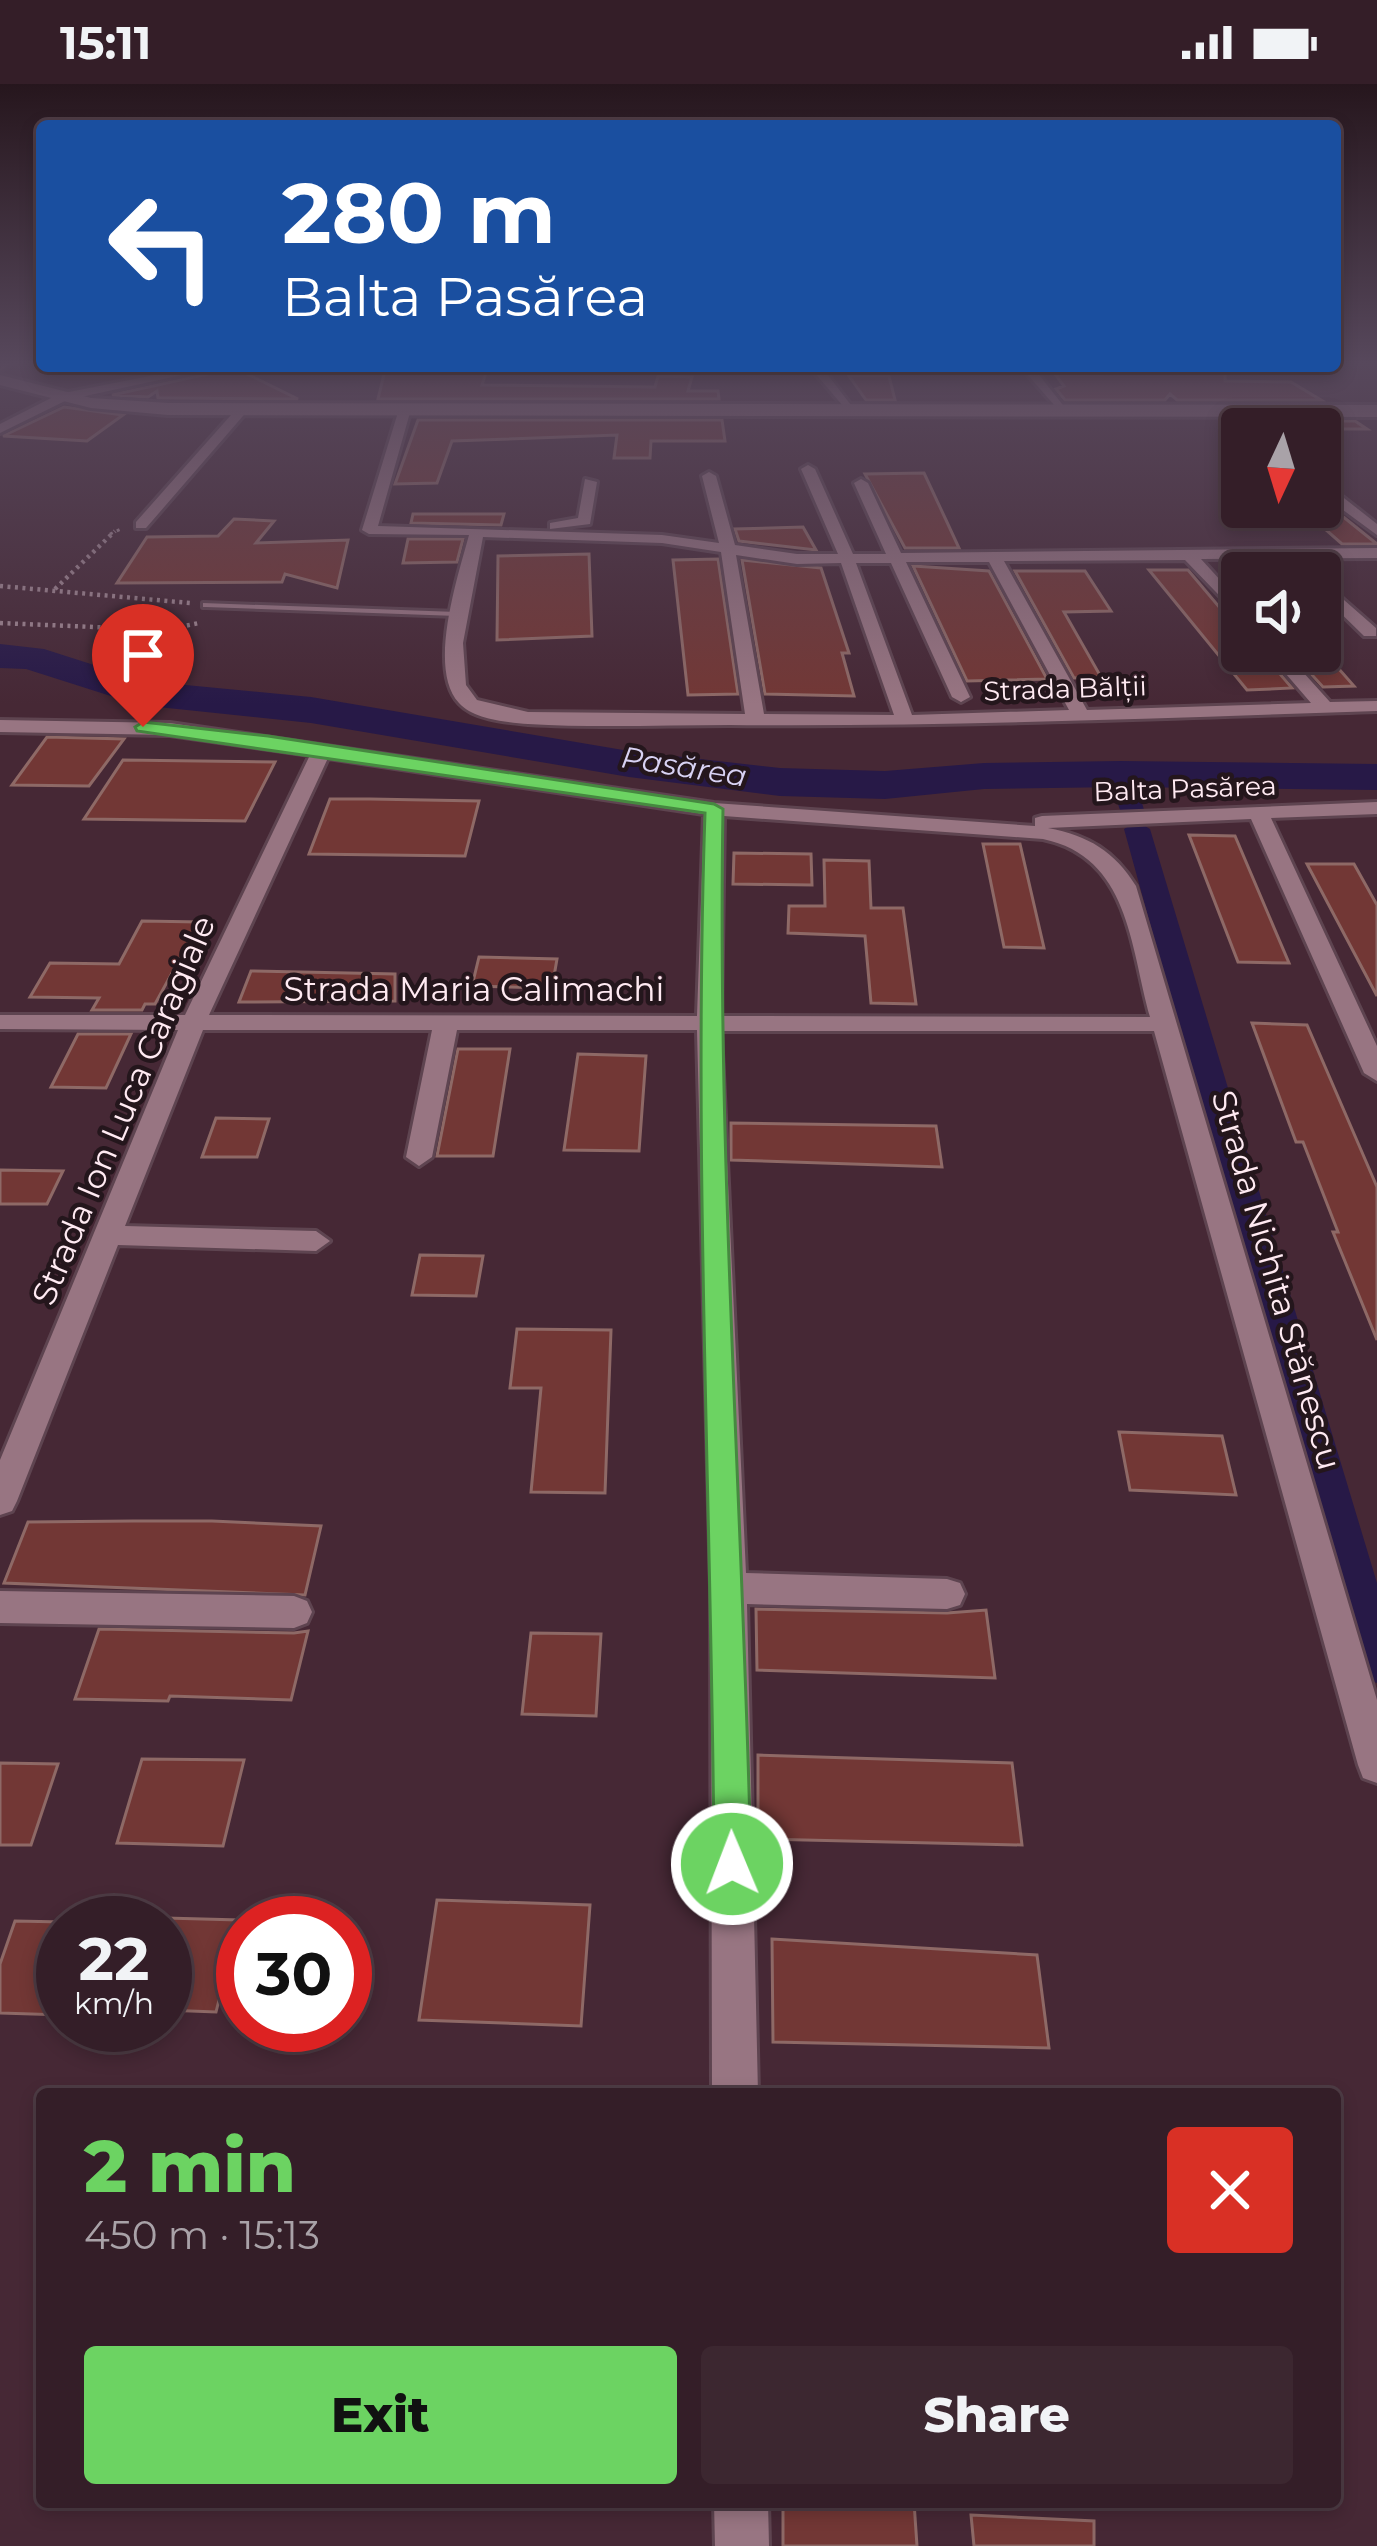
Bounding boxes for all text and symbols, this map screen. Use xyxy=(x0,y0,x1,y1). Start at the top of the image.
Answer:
text: 15:11 xyxy=(60,15,152,70)
text: 280 m xyxy=(282,162,556,264)
icon: left xyxy=(84,168,240,324)
text: Balta Pasărea xyxy=(282,264,648,330)
north arrow xyxy=(1221,408,1341,528)
map controls xyxy=(1221,408,1341,672)
button: sound xyxy=(1221,552,1341,672)
pin xyxy=(92,604,194,727)
icon: arrive xyxy=(110,622,176,688)
street label: Strada Bălții xyxy=(983,669,1147,708)
water label: Pasărea xyxy=(619,738,749,795)
street label: Balta Pasărea xyxy=(1093,769,1277,808)
street label: Strada Ion Luca Caragiale xyxy=(23,909,223,1311)
street label: Strada Maria Calimachi xyxy=(284,969,664,1009)
street label: Strada Nichita Stănescu xyxy=(1204,1086,1350,1474)
position arrow xyxy=(669,1801,795,1927)
speed limit sign: 30 xyxy=(216,1896,372,2052)
text: 22 xyxy=(79,1922,149,1995)
text: km/h xyxy=(74,1985,154,2022)
text: 2 min xyxy=(84,2122,296,2210)
button: close xyxy=(1167,2127,1293,2253)
text: 450 m · 15:13 xyxy=(84,2211,320,2259)
button: Exit xyxy=(84,2346,677,2484)
button: Share xyxy=(701,2346,1293,2484)

